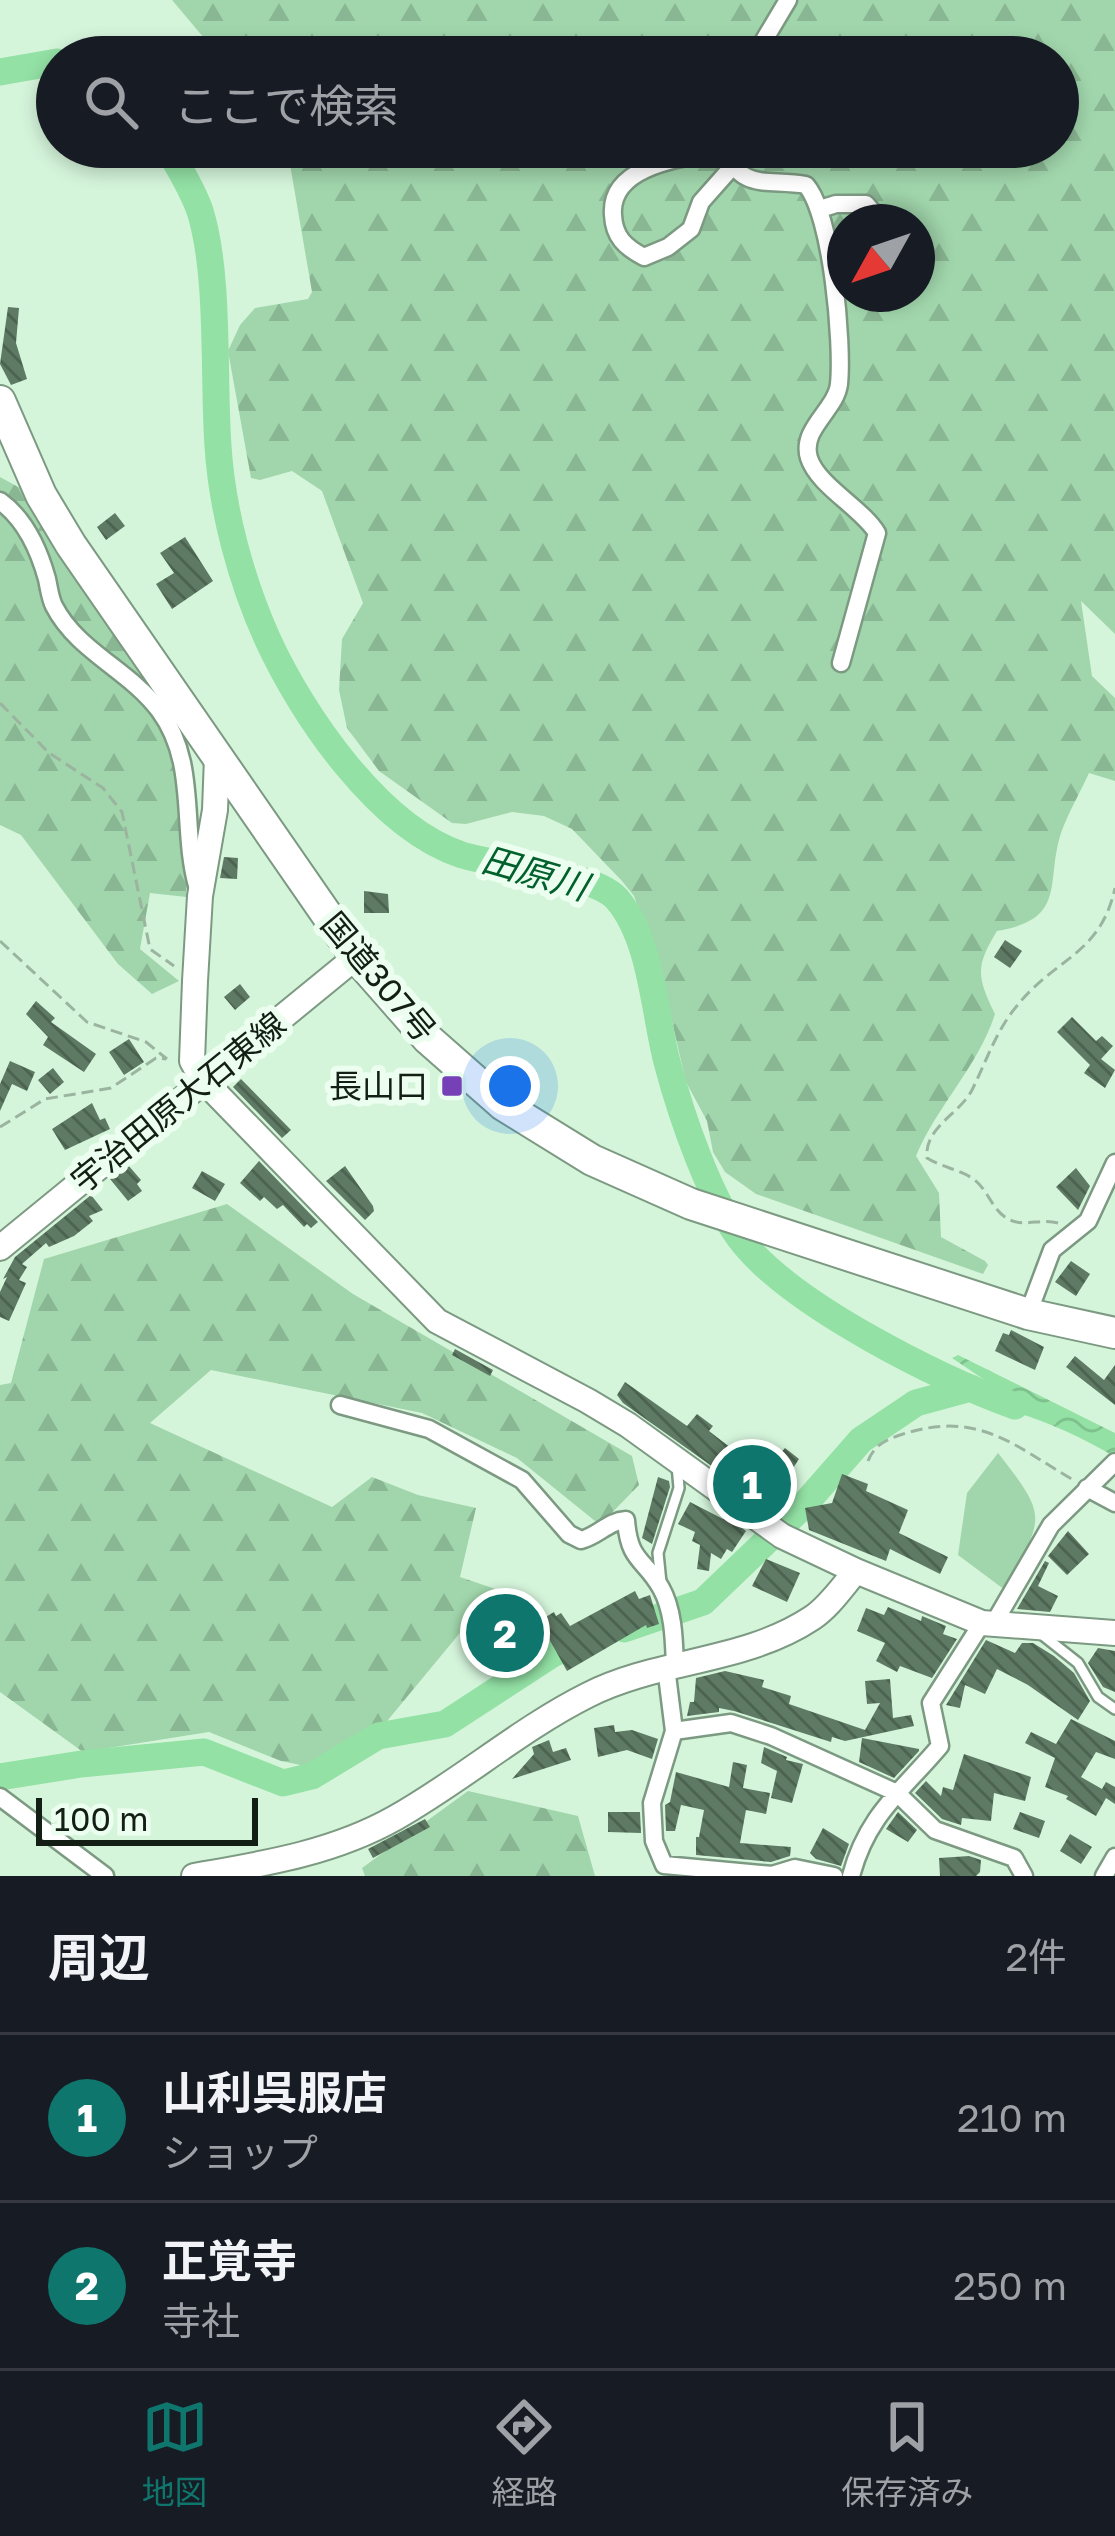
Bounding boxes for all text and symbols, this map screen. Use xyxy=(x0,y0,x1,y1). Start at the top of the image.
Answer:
search box xyxy=(36,36,1079,168)
icon: search xyxy=(78,69,144,135)
text: ここで検索 xyxy=(174,78,399,132)
north arrow xyxy=(827,204,935,312)
water label: 田原川 xyxy=(477,837,597,909)
street label: 国道307号 xyxy=(314,904,445,1049)
street label: 宇治田原大石東線 xyxy=(63,1003,293,1200)
your location xyxy=(480,1056,540,1116)
place label: 長山口 xyxy=(329,1066,428,1105)
marker: 長山口 xyxy=(439,1073,465,1099)
pin: 1 xyxy=(713,1439,791,1529)
pin: 2 xyxy=(466,1588,544,1678)
scale bar xyxy=(36,1792,258,1845)
text: 100 m xyxy=(54,1799,148,1838)
text: 周辺 xyxy=(48,1926,150,1987)
text: 2件 xyxy=(1005,1933,1067,1980)
text: 山利呉服店 xyxy=(162,2065,387,2119)
text: 1 xyxy=(77,2094,97,2141)
text: 210 m xyxy=(957,2094,1067,2141)
text: ショップ xyxy=(162,2129,318,2176)
text: 正覚寺 xyxy=(162,2233,297,2287)
text: 2 xyxy=(75,2262,99,2309)
text: 250 m xyxy=(953,2262,1067,2309)
text: 寺社 xyxy=(162,2297,240,2344)
tab: 地図 xyxy=(142,2394,208,2514)
tab: 経路 xyxy=(491,2394,557,2514)
tab: 保存済み xyxy=(841,2394,973,2514)

